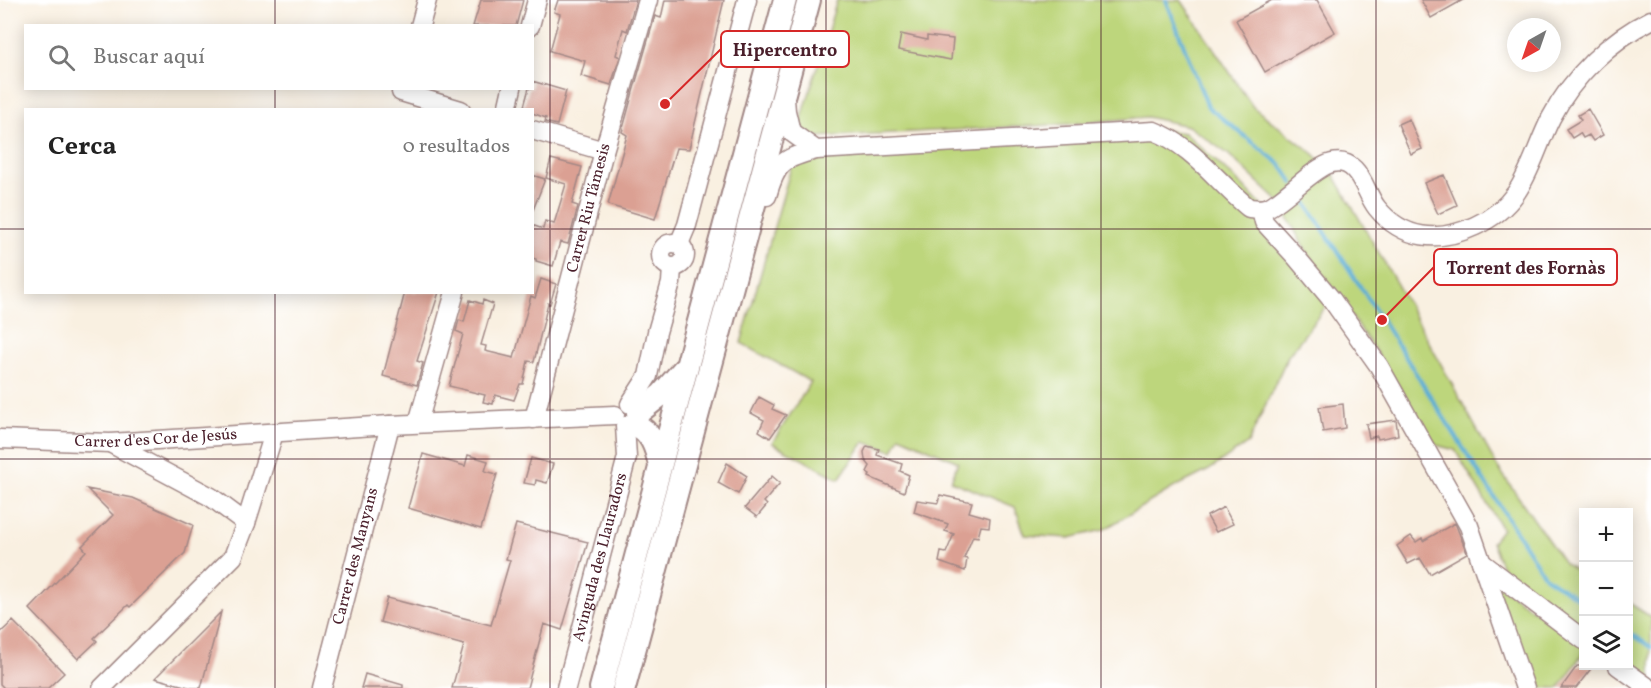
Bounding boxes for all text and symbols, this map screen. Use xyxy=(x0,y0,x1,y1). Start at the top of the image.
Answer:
north arrow xyxy=(1507,18,1561,72)
search box xyxy=(24,24,534,90)
callout: Hipercentro xyxy=(721,31,849,67)
text: Hipercentro xyxy=(733,39,837,64)
icon: search xyxy=(45,41,78,74)
text: Buscar aquí xyxy=(93,42,205,73)
text: Cerca xyxy=(48,129,117,165)
text: 0 resultados xyxy=(403,133,510,161)
street label: Carrer Riu Támesis xyxy=(562,141,617,275)
callout: Torrent des Fornàs xyxy=(1434,249,1617,285)
text: Torrent des Fornàs xyxy=(1446,257,1606,282)
street label: Carrer d'es Cor de Jesús xyxy=(74,424,238,454)
street label: Avinguda des Llauradors xyxy=(568,470,633,644)
street label: Carrer des Manyans xyxy=(328,485,384,627)
map controls xyxy=(1579,508,1633,670)
button: + xyxy=(1579,508,1633,562)
button: − xyxy=(1579,562,1633,616)
button: layers xyxy=(1579,616,1633,670)

